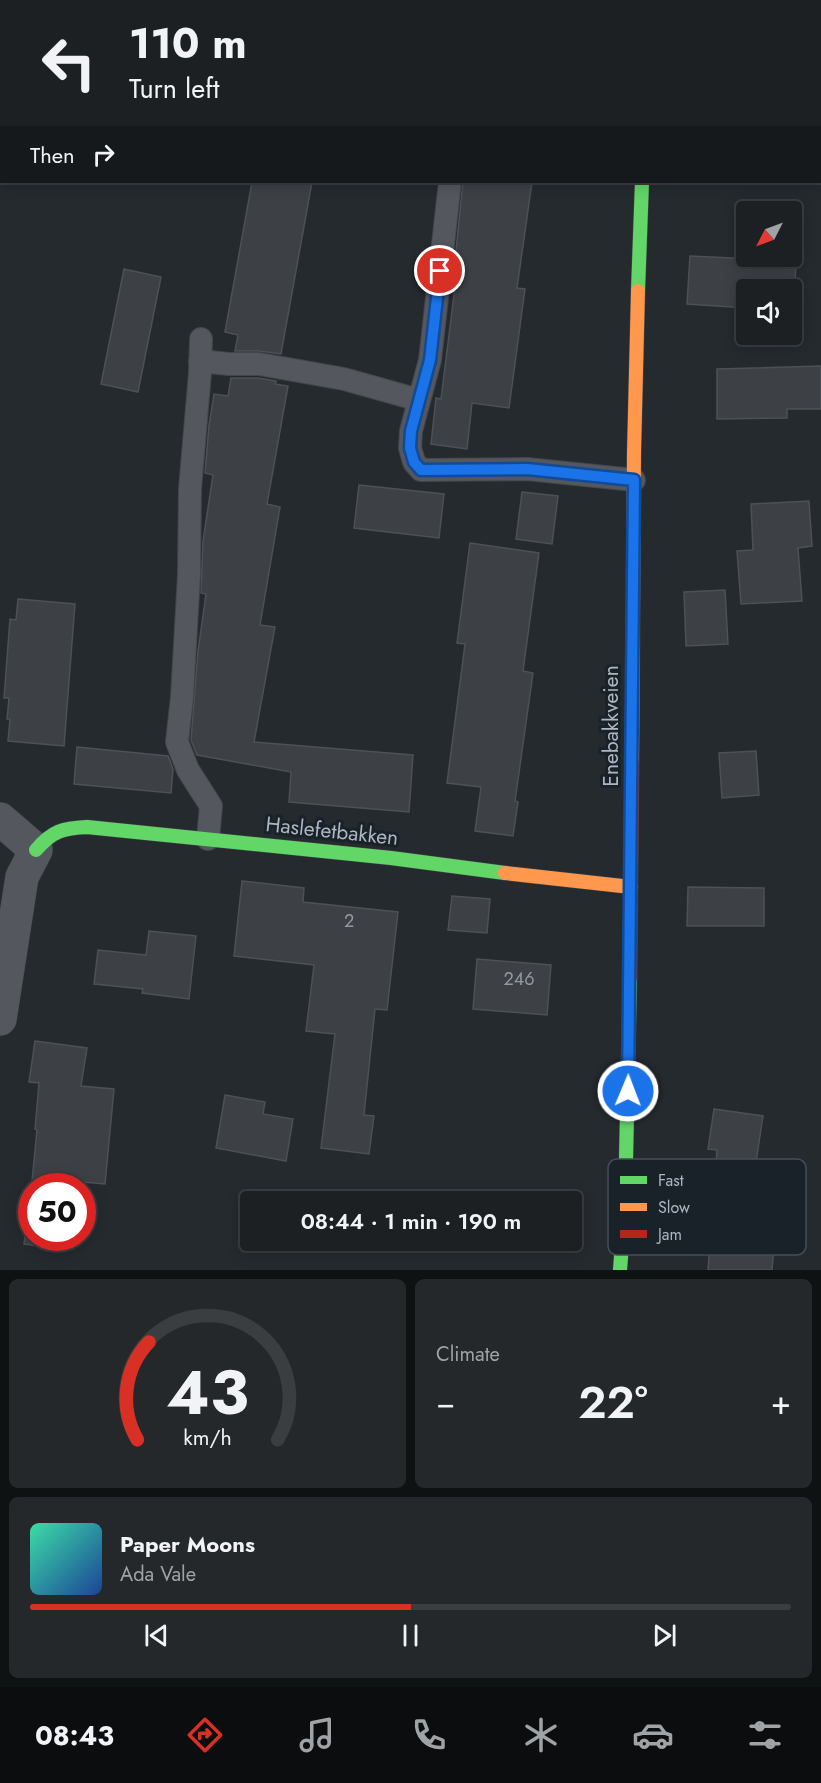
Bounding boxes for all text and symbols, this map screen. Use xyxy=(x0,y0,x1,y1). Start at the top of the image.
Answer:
text: 110 m xyxy=(129,13,247,74)
icon: left xyxy=(30,24,108,102)
text: Turn left xyxy=(129,69,219,108)
icon: right xyxy=(87,138,120,171)
text: Then xyxy=(30,139,75,171)
north arrow xyxy=(736,201,802,267)
map controls xyxy=(736,201,802,345)
pin xyxy=(414,245,465,296)
icon: arrive xyxy=(423,254,456,287)
button: sound xyxy=(736,279,802,345)
street label: Enebakkveien xyxy=(596,665,626,787)
street label: Haslefetbakken xyxy=(264,809,400,853)
house number: 2 xyxy=(344,908,354,934)
house number: 246 xyxy=(503,966,535,992)
position arrow xyxy=(596,1059,660,1123)
legend xyxy=(608,1159,806,1255)
text: Fast xyxy=(658,1169,684,1192)
speed limit sign: 50 xyxy=(18,1173,96,1251)
text: Slow xyxy=(658,1196,690,1219)
text: 08:44 · 1 min · 190 m xyxy=(301,1205,521,1237)
text: Jam xyxy=(656,1223,682,1246)
text: Climate xyxy=(436,1340,500,1369)
text: 43 xyxy=(166,1347,249,1437)
text: 22° xyxy=(578,1370,648,1435)
text: − xyxy=(436,1379,455,1426)
text: + xyxy=(771,1379,791,1426)
text: km/h xyxy=(183,1423,232,1454)
text: Paper Moons xyxy=(120,1528,255,1560)
text: Ada Vale xyxy=(120,1560,196,1589)
icon: previous xyxy=(140,1619,173,1652)
icon: pause xyxy=(394,1619,427,1652)
icon: next xyxy=(648,1619,681,1652)
icon: directions xyxy=(184,1714,226,1756)
icon: music xyxy=(296,1714,338,1756)
icon: phone xyxy=(408,1714,450,1756)
icon: climate xyxy=(520,1714,562,1756)
icon: car xyxy=(632,1714,674,1756)
icon: filters xyxy=(744,1714,786,1756)
text: 08:43 xyxy=(35,1716,114,1755)

